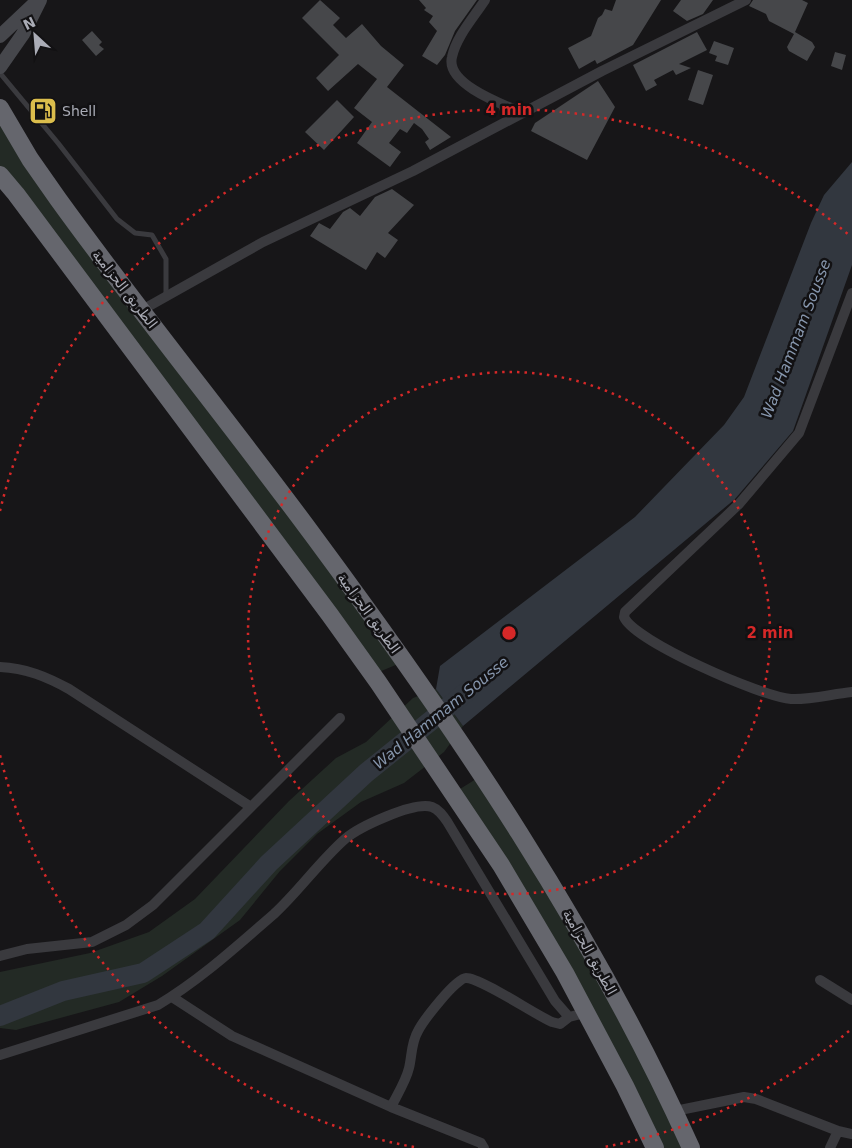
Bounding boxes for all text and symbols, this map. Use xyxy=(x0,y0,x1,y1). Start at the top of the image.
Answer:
north arrow xyxy=(10,10,60,60)
text: N xyxy=(21,14,38,33)
fuel station icon: Shell xyxy=(28,96,58,126)
text: 4 min xyxy=(485,101,533,119)
place label: Shell xyxy=(62,103,96,119)
street label: الطريق الحزامية xyxy=(89,246,161,332)
water label: Wad Hammam Sousse xyxy=(757,257,835,421)
street label: الطريق الحزامية xyxy=(334,570,404,657)
centre of rings xyxy=(500,624,518,642)
text: 2 min xyxy=(746,624,794,642)
water label: Wad Hammam Sousse xyxy=(370,653,512,773)
street label: الطريق الحزامية xyxy=(559,906,620,998)

